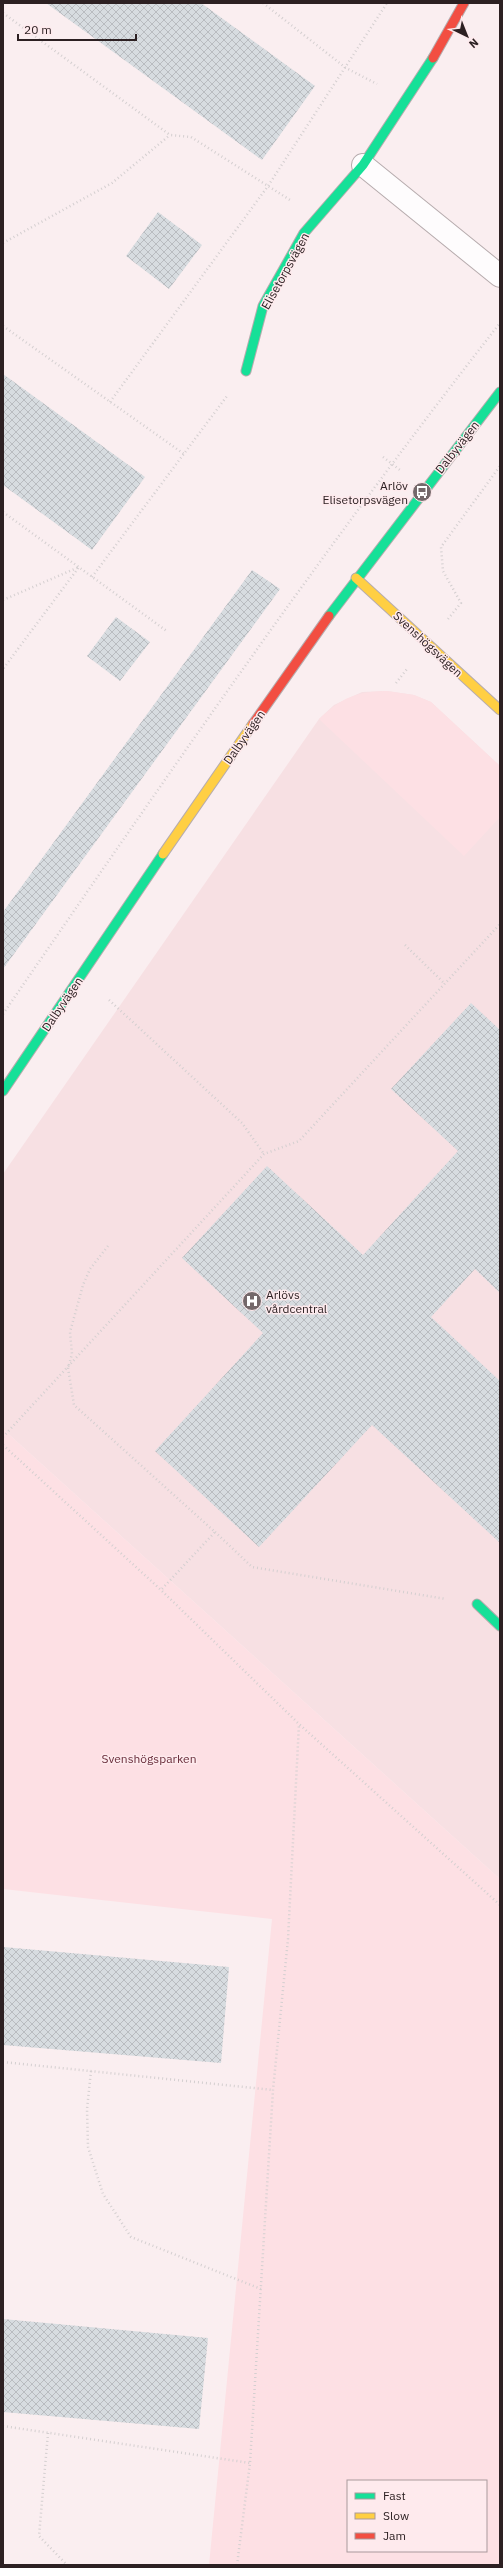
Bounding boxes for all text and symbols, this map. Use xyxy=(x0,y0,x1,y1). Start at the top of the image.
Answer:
scale bar xyxy=(18,16,136,42)
north arrow xyxy=(447,16,487,56)
text: 20 m xyxy=(24,22,52,37)
text: N xyxy=(466,35,482,51)
street label: Elisetorpsvägen xyxy=(258,230,312,312)
street label: Dalbyvägen xyxy=(432,418,482,476)
place label: Arlöv Elisetorpsvägen xyxy=(322,478,408,507)
bus stop icon: Arlöv Elisetorpsvägen xyxy=(411,481,433,503)
street label: Svenshögsvägen xyxy=(390,608,466,680)
street label: Dalbyvägen xyxy=(220,707,268,767)
street label: Dalbyvägen xyxy=(38,974,86,1034)
place label: Arlövs vårdcentral xyxy=(266,1287,327,1316)
hospital icon: Arlövs vårdcentral xyxy=(241,1290,263,1312)
park label: Svenshögsparken xyxy=(101,1751,197,1766)
legend xyxy=(347,2480,487,2552)
text: Fast xyxy=(383,2488,406,2503)
text: Slow xyxy=(383,2508,409,2523)
text: Jam xyxy=(383,2528,406,2543)

